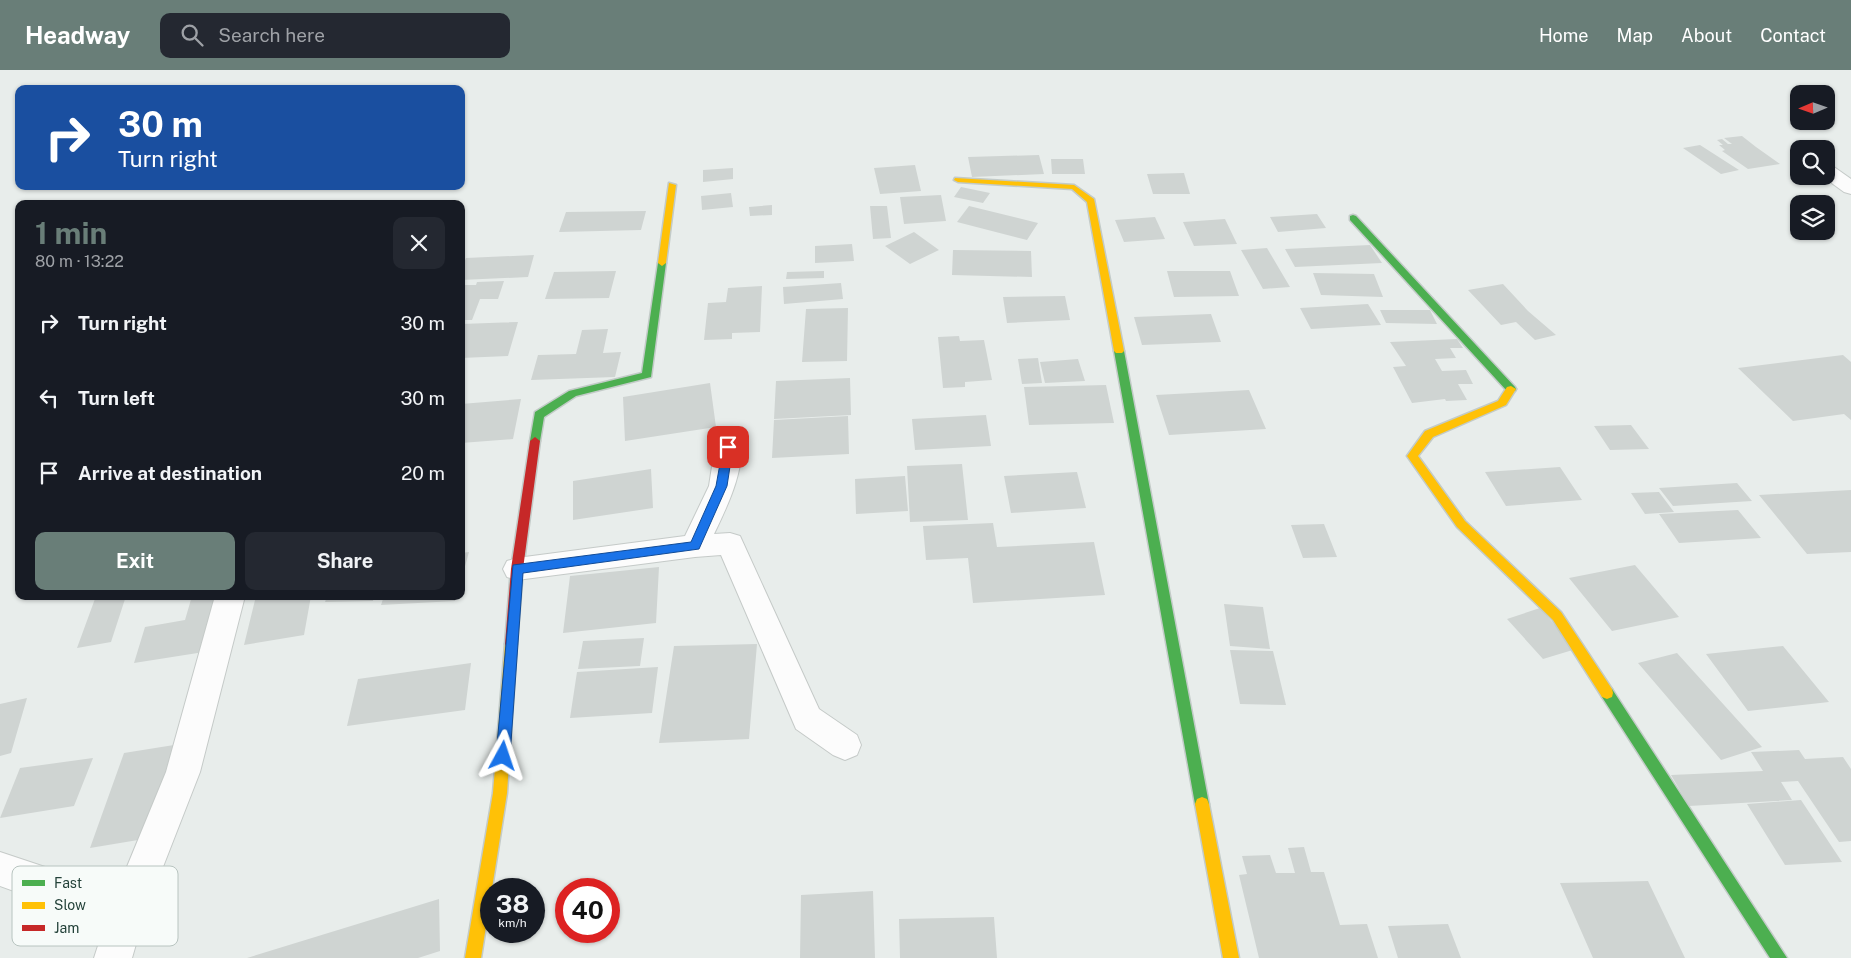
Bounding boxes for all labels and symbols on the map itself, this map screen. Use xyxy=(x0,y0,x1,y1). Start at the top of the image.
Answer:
north arrow xyxy=(1790,85,1835,130)
pin xyxy=(707,426,749,468)
position arrow xyxy=(476,729,528,781)
legend xyxy=(12,866,178,946)
text: Fast xyxy=(54,875,82,891)
speed limit sign: 40 xyxy=(555,878,620,943)
text: Slow xyxy=(54,897,86,913)
text: Jam xyxy=(54,920,79,936)

